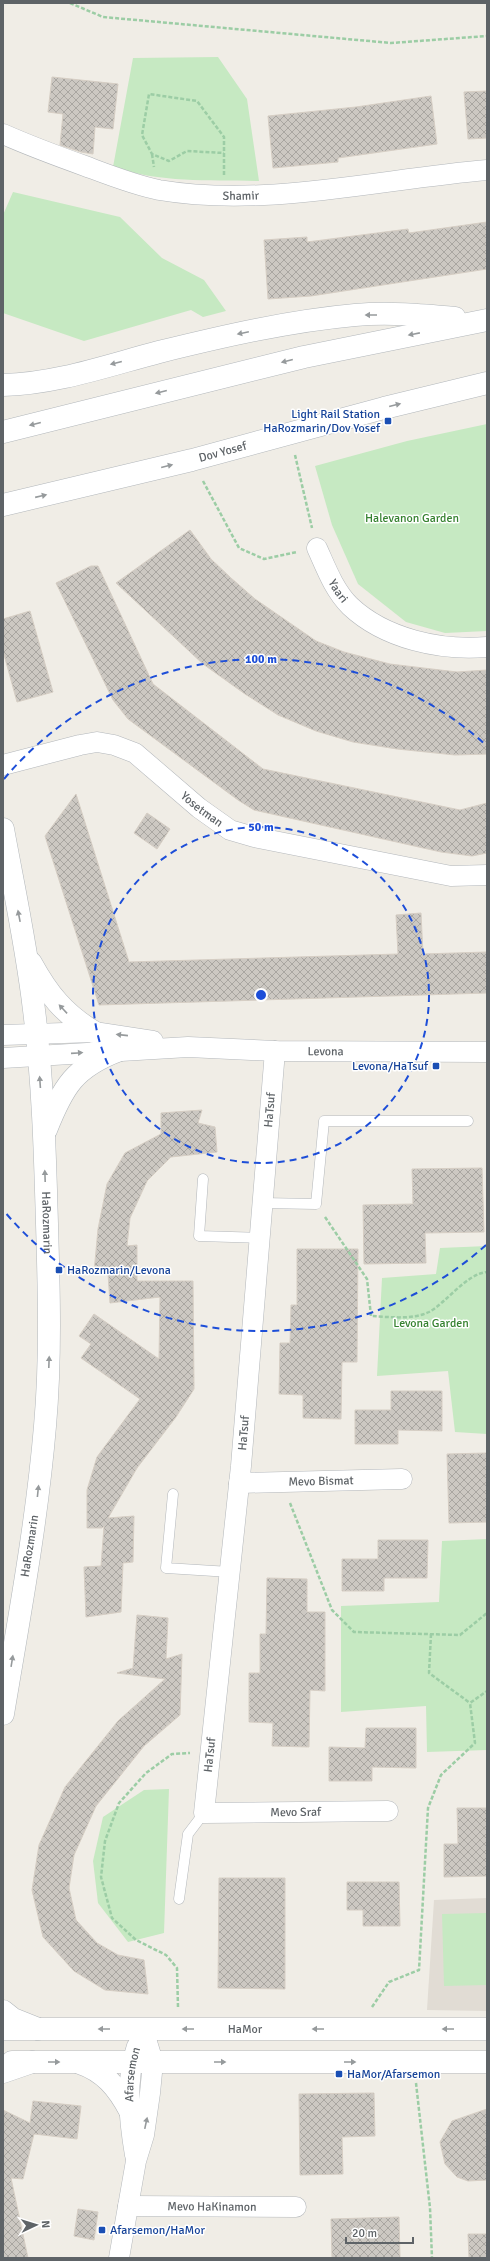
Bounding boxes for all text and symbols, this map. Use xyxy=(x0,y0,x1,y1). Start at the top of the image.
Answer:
street label: Shamir xyxy=(222,188,260,203)
one-way arrow xyxy=(364,312,377,318)
one-way arrow xyxy=(237,330,249,336)
one-way arrow xyxy=(408,331,420,337)
one-way arrow xyxy=(281,359,293,365)
one-way arrow xyxy=(110,360,122,366)
one-way arrow xyxy=(155,390,167,396)
one-way arrow xyxy=(389,402,401,408)
place label: Light Rail Station HaRozmarin/Dov Yosef xyxy=(263,407,381,436)
marker: Light Rail Station HaRozmarin/Dov Yosef xyxy=(383,416,393,426)
one-way arrow xyxy=(29,421,41,427)
street label: Dov Yosef xyxy=(197,438,249,465)
one-way arrow xyxy=(162,463,174,469)
one-way arrow xyxy=(35,493,47,499)
park label: Halevanon Garden xyxy=(365,511,459,526)
street label: Yaari xyxy=(325,576,351,606)
text: 100 m xyxy=(245,652,277,667)
street label: Yosetman xyxy=(178,788,226,830)
text: 50 m xyxy=(248,820,274,835)
one-way arrow xyxy=(16,910,22,922)
centre of rings xyxy=(254,988,268,1002)
one-way arrow xyxy=(58,1004,68,1014)
one-way arrow xyxy=(116,1032,128,1039)
street label: Levona xyxy=(308,1044,344,1059)
one-way arrow xyxy=(71,1050,83,1057)
place label: Levona/HaTsuf xyxy=(352,1059,429,1074)
marker: Levona/HaTsuf xyxy=(431,1061,441,1071)
one-way arrow xyxy=(37,1076,44,1088)
street label: HaTsuf xyxy=(261,1091,279,1128)
one-way arrow xyxy=(42,1170,49,1182)
street label: HaRozmarin xyxy=(39,1191,55,1254)
place label: HaRozmarin/Levona xyxy=(67,1263,171,1278)
marker: HaRozmarin/Levona xyxy=(54,1265,64,1275)
park label: Levona Garden xyxy=(393,1316,469,1331)
one-way arrow xyxy=(45,1356,52,1368)
street label: HaTsuf xyxy=(235,1414,253,1451)
street label: Mevo Bismat xyxy=(288,1473,354,1489)
one-way arrow xyxy=(35,1485,41,1497)
street label: HaRozmarin xyxy=(18,1514,42,1578)
one-way arrow xyxy=(9,1655,15,1667)
street label: HaTsuf xyxy=(201,1736,219,1773)
street label: Mevo Sraf xyxy=(270,1804,322,1820)
street label: HaMor xyxy=(228,2022,263,2037)
one-way arrow xyxy=(97,2026,110,2032)
one-way arrow xyxy=(181,2026,194,2032)
one-way arrow xyxy=(311,2026,324,2032)
one-way arrow xyxy=(441,2026,454,2032)
street label: Afarsemon xyxy=(122,2045,144,2102)
one-way arrow xyxy=(48,2059,61,2065)
one-way arrow xyxy=(214,2059,227,2065)
one-way arrow xyxy=(344,2059,357,2065)
place label: HaMor/Afarsemon xyxy=(347,2067,440,2082)
marker: HaMor/Afarsemon xyxy=(334,2069,344,2079)
one-way arrow xyxy=(144,2117,150,2130)
street label: Mevo HaKinamon xyxy=(167,2199,257,2214)
north arrow xyxy=(16,2205,56,2245)
scale bar xyxy=(346,2219,413,2245)
text: N xyxy=(39,2220,52,2229)
place label: Afarsemon/HaMor xyxy=(110,2223,205,2238)
marker: Afarsemon/HaMor xyxy=(97,2225,107,2235)
text: 20 m xyxy=(352,2226,377,2241)

